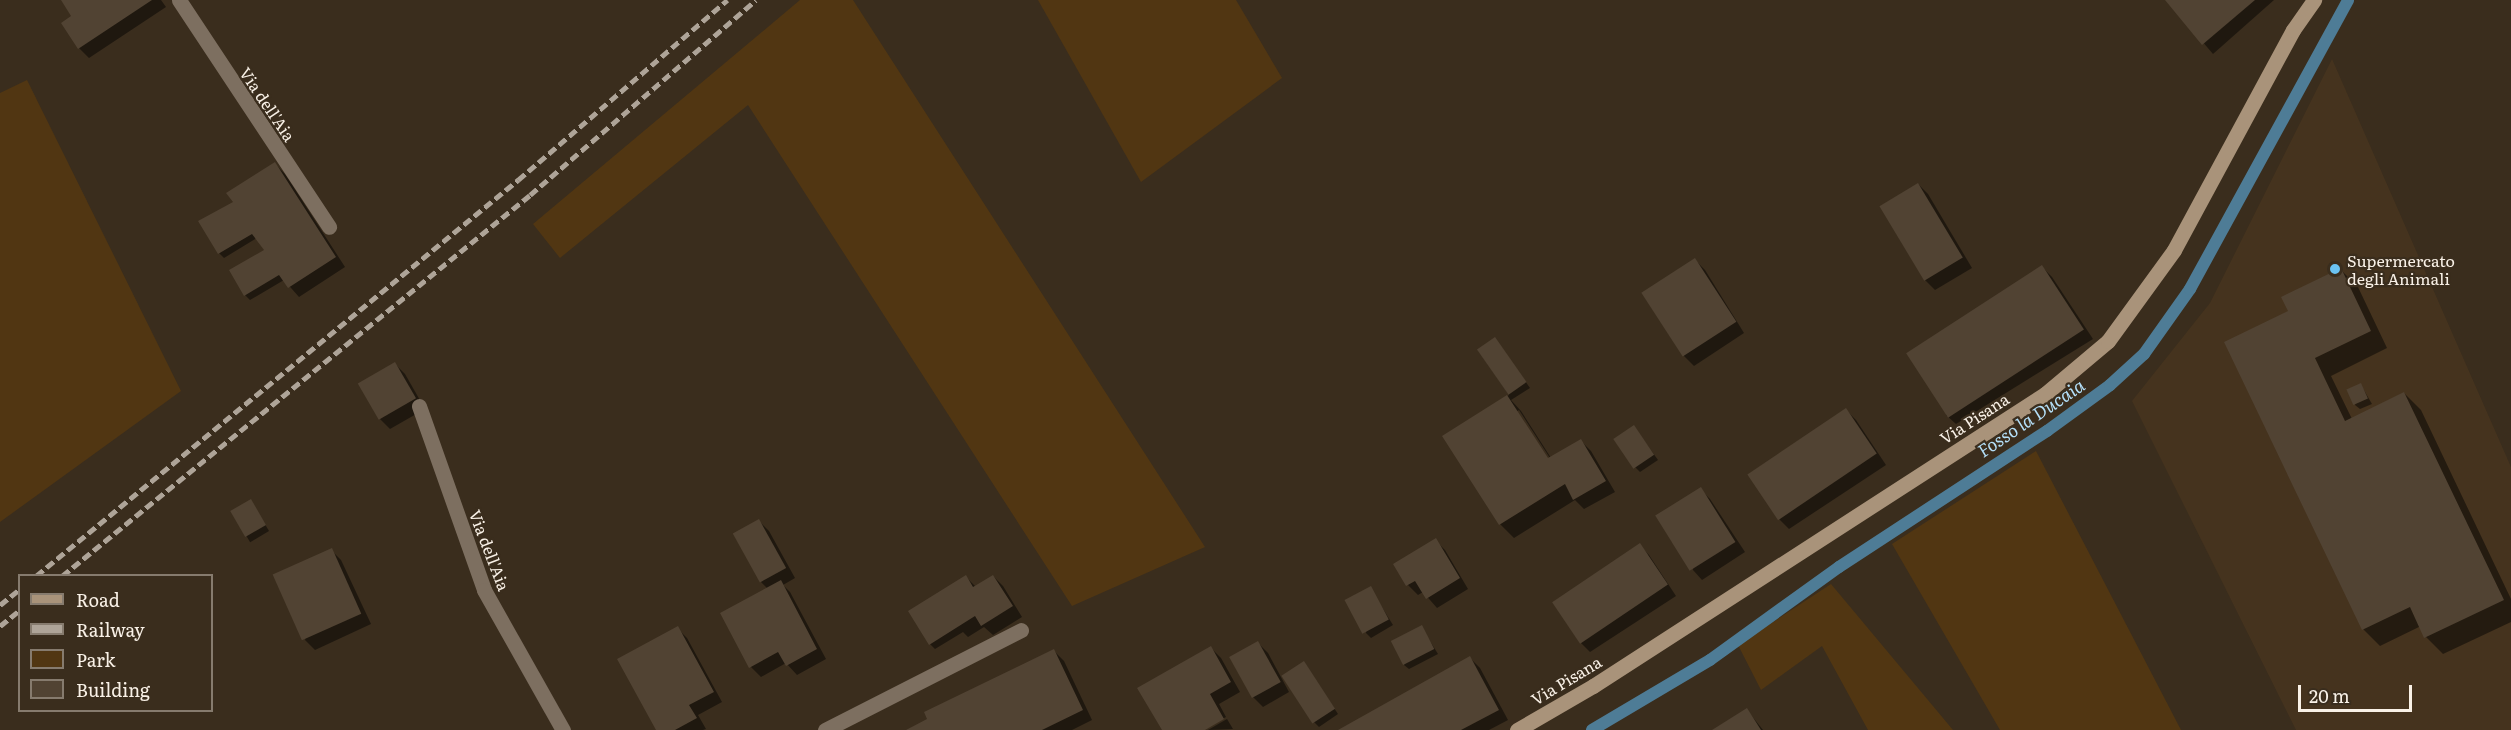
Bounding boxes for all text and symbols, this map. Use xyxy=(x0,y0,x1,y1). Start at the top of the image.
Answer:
street label: Via dell'Aia xyxy=(236,63,300,145)
place label: Supermercato degli Animali xyxy=(2347,250,2455,288)
marker: Supermercato degli Animali xyxy=(2328,262,2342,276)
water label: Fosso la Ducaia xyxy=(1973,374,2089,462)
street label: Via Pisana xyxy=(1936,389,2012,447)
street label: Via dell'Aia xyxy=(466,507,514,593)
legend xyxy=(18,574,213,712)
text: Road xyxy=(76,586,120,613)
text: Railway xyxy=(76,616,145,643)
text: Park xyxy=(76,646,115,673)
street label: Via Pisana xyxy=(1527,652,1605,708)
scale bar xyxy=(2301,673,2415,711)
text: Building xyxy=(76,676,150,703)
text: 20 m xyxy=(2309,682,2350,709)

